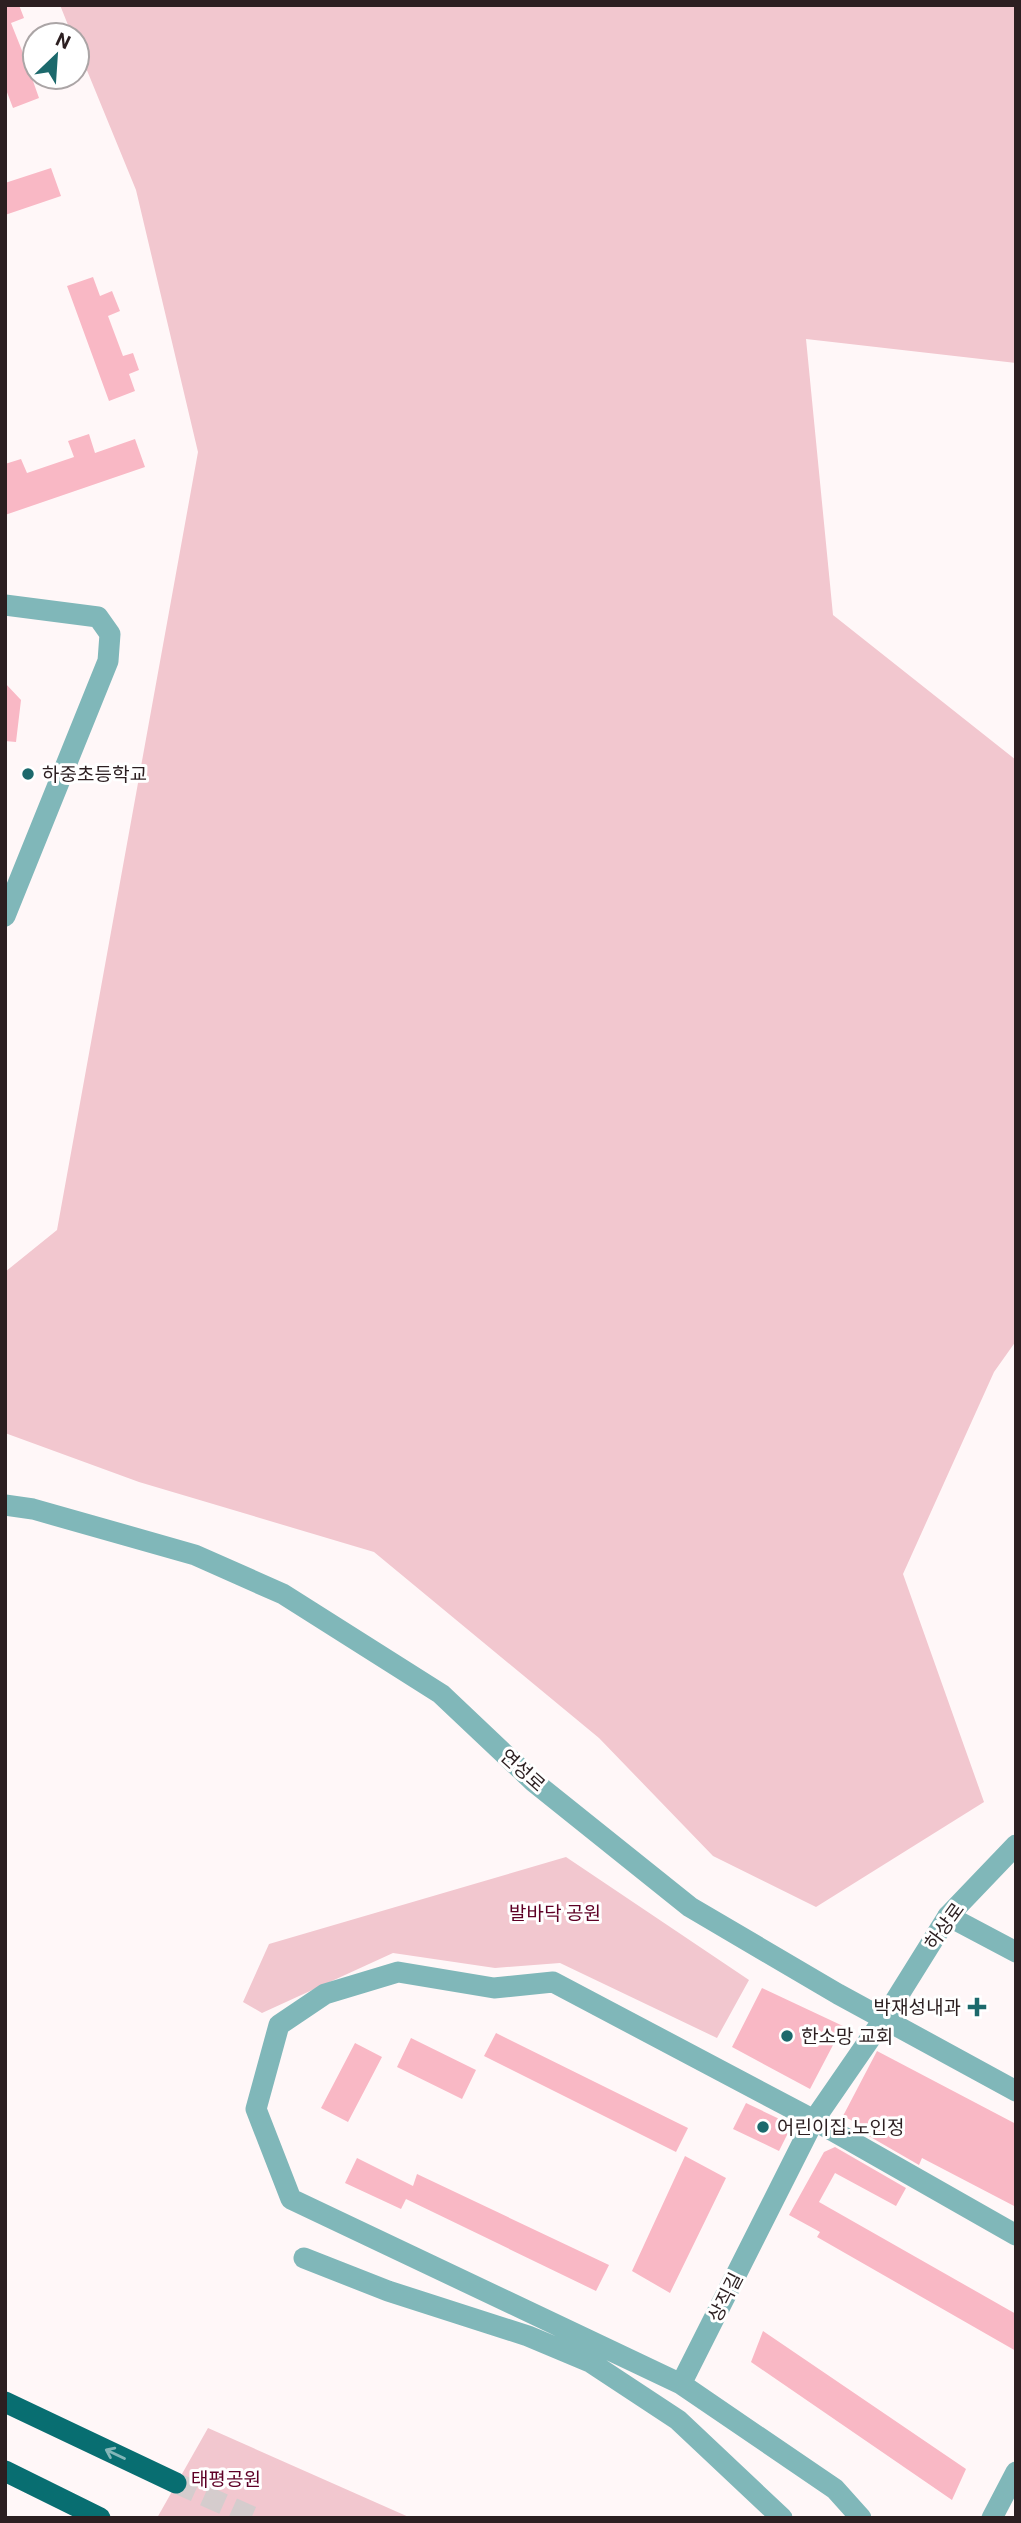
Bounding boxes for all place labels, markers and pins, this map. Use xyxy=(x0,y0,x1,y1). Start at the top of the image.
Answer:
place label: 하중초등학교 xyxy=(42,763,147,786)
marker: 하중초등학교 xyxy=(20,766,36,782)
place label: 박재성내과 xyxy=(874,1996,961,2019)
marker: 박재성내과 xyxy=(967,1997,987,2017)
place label: 한소망 교회 xyxy=(801,2025,893,2048)
marker: 한소망 교회 xyxy=(779,2028,795,2044)
place label: 어린이집.노인정 xyxy=(777,2116,904,2139)
marker: 어린이집.노인정 xyxy=(755,2119,771,2135)

